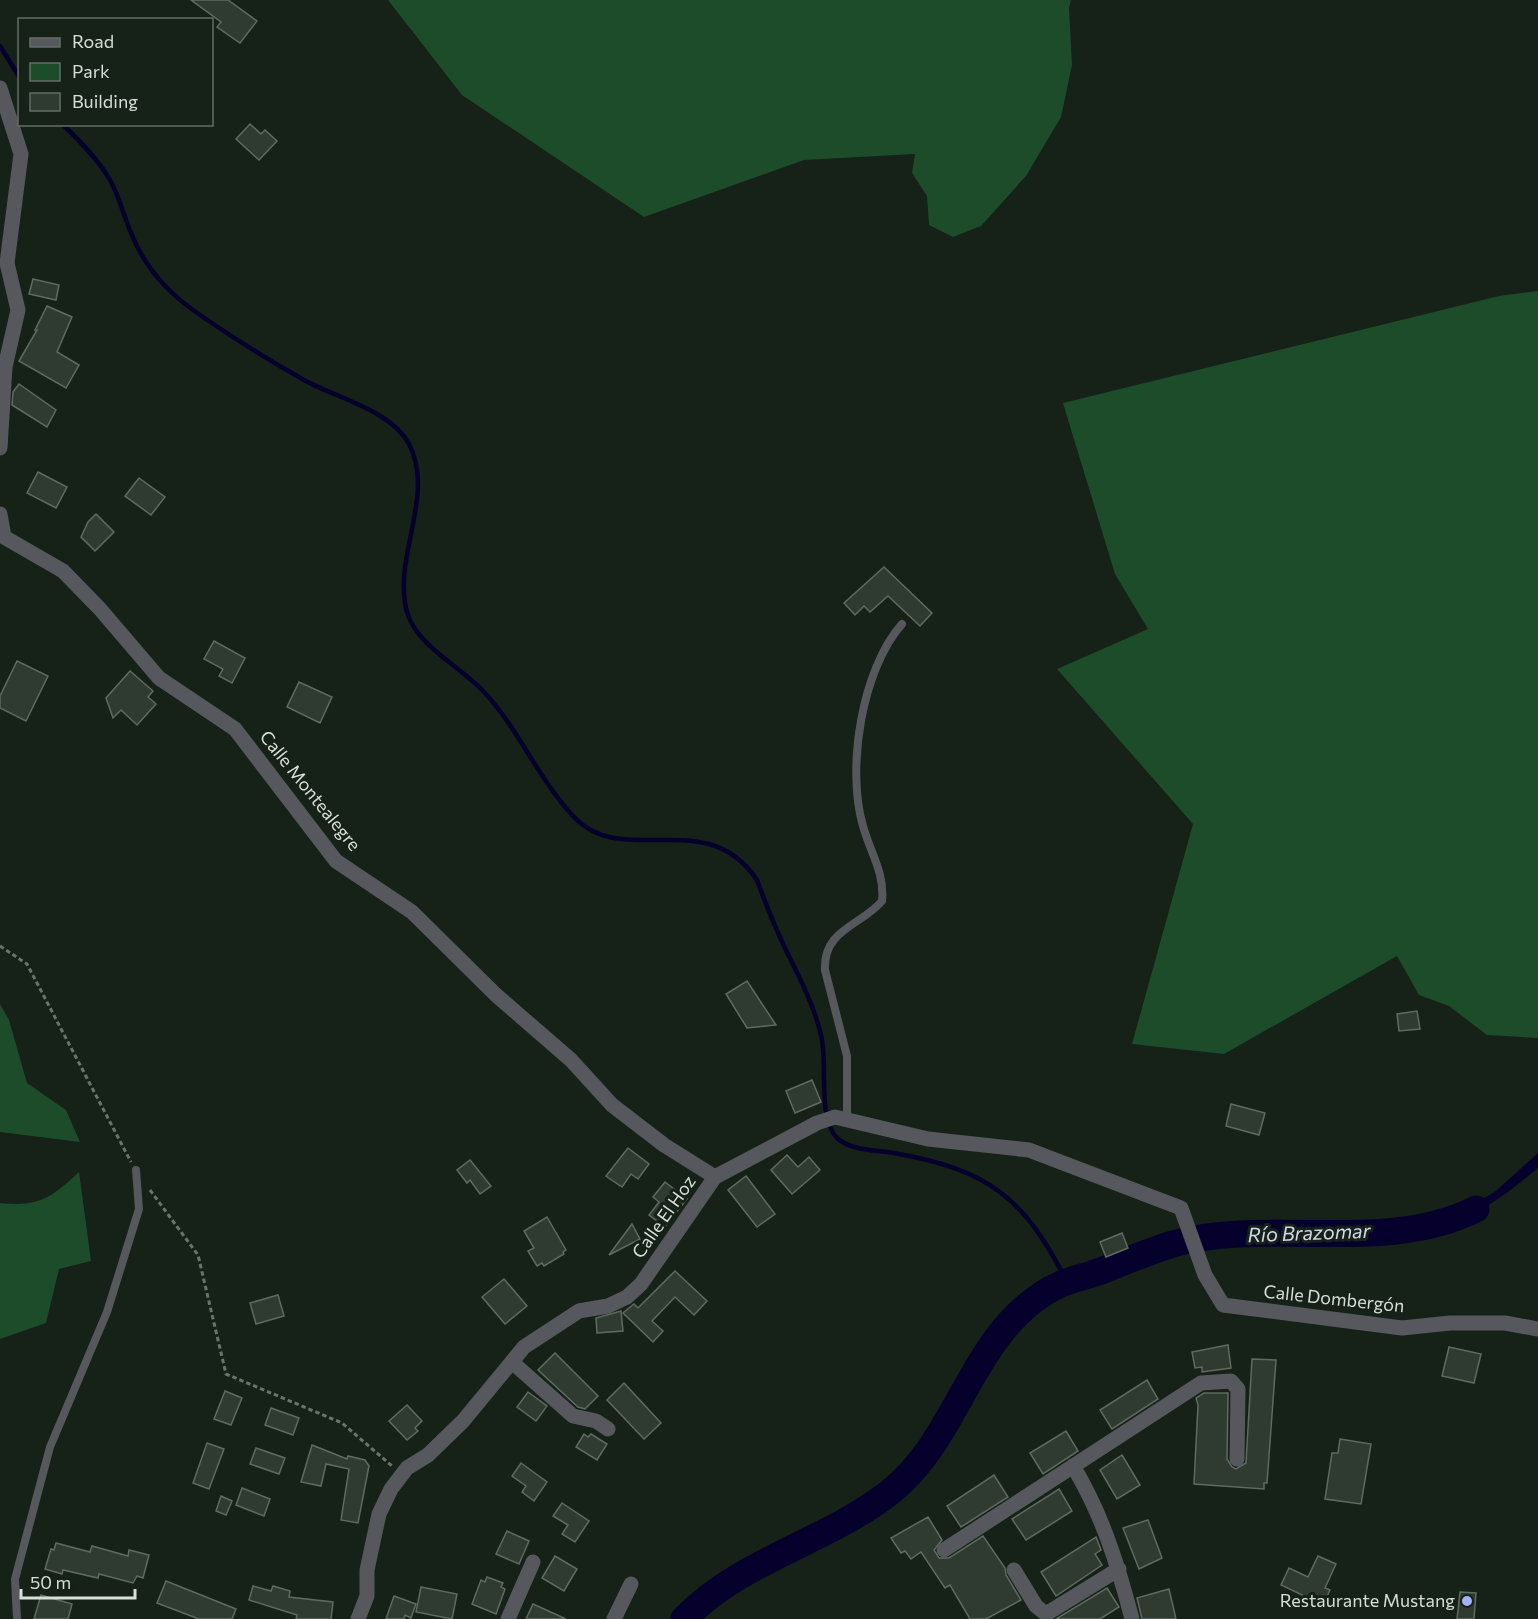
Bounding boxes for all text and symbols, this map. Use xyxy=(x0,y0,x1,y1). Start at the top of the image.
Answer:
legend xyxy=(18,18,213,126)
text: Road xyxy=(72,30,114,52)
text: Park xyxy=(72,60,110,82)
text: Building xyxy=(72,90,138,112)
street label: Calle Montealegre xyxy=(256,726,366,855)
street label: Calle El Hoz xyxy=(627,1171,700,1262)
water label: Río Brazomar xyxy=(1247,1218,1372,1246)
street label: Calle Dombergón xyxy=(1263,1280,1406,1316)
scale bar xyxy=(21,1562,135,1600)
text: 50 m xyxy=(30,1571,71,1593)
place label: Restaurante Mustang xyxy=(1280,1589,1455,1611)
marker: Restaurante Mustang xyxy=(1460,1594,1474,1608)

